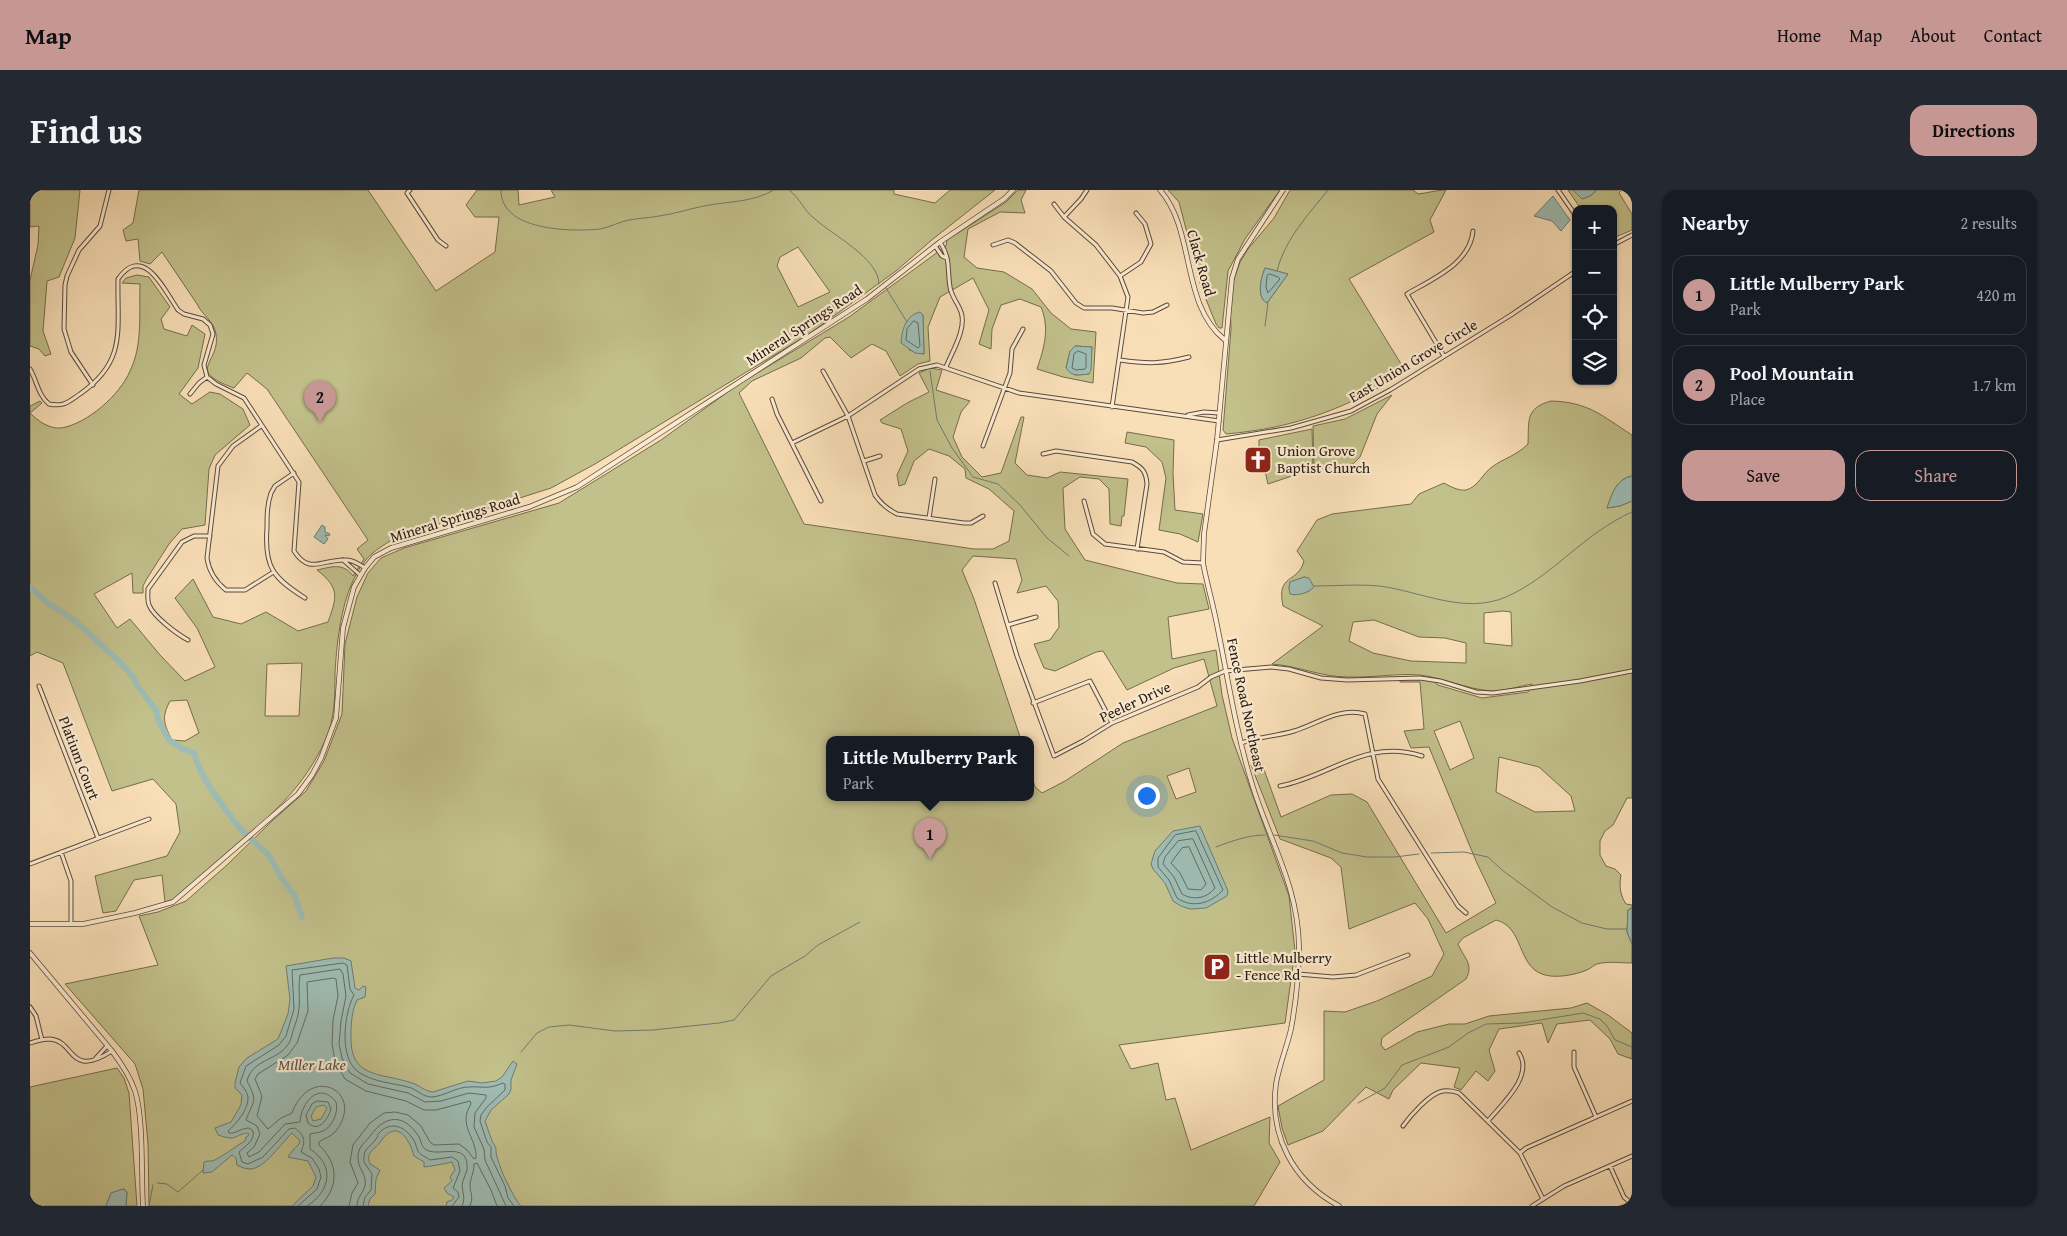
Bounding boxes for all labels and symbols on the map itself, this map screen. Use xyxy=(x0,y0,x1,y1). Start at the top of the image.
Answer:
street label: Clack Road xyxy=(1182,227,1221,299)
street label: Mineral Springs Road xyxy=(741,279,866,370)
street label: East Union Grove Circle xyxy=(1344,314,1481,407)
pin: 2 xyxy=(304,381,336,422)
place label: Union Grove Baptist Church xyxy=(1277,440,1371,478)
church icon: Union Grove Baptist Church xyxy=(1243,445,1273,475)
street label: Mineral Springs Road xyxy=(387,488,522,547)
street label: Fence Road Northeast xyxy=(1222,636,1271,775)
street label: Peeler Drive xyxy=(1096,676,1174,727)
street label: Platium Court xyxy=(54,713,105,803)
your location xyxy=(1134,783,1160,809)
pin: 1 xyxy=(914,818,946,859)
place label: Little Mulberry - Fence Rd xyxy=(1236,947,1332,985)
parking icon: Little Mulberry - Fence Rd xyxy=(1202,952,1232,982)
water label: Miller Lake xyxy=(278,1052,347,1076)

